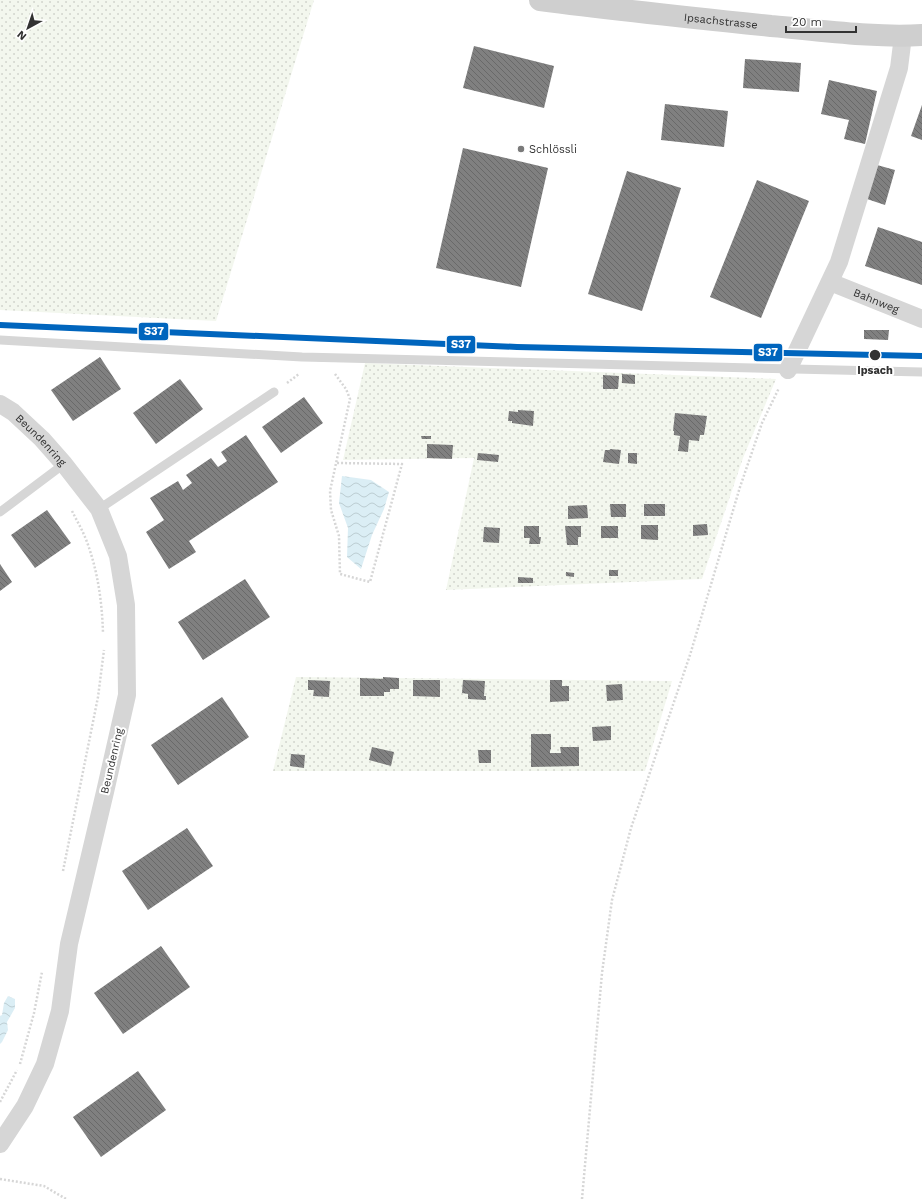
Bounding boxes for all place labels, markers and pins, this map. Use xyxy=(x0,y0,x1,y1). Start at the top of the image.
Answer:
place label: Schlössli xyxy=(529,143,577,156)
marker: Schlössli xyxy=(516,144,526,154)
marker: Ipsach xyxy=(868,348,882,362)
place label: Ipsach xyxy=(857,364,893,377)

